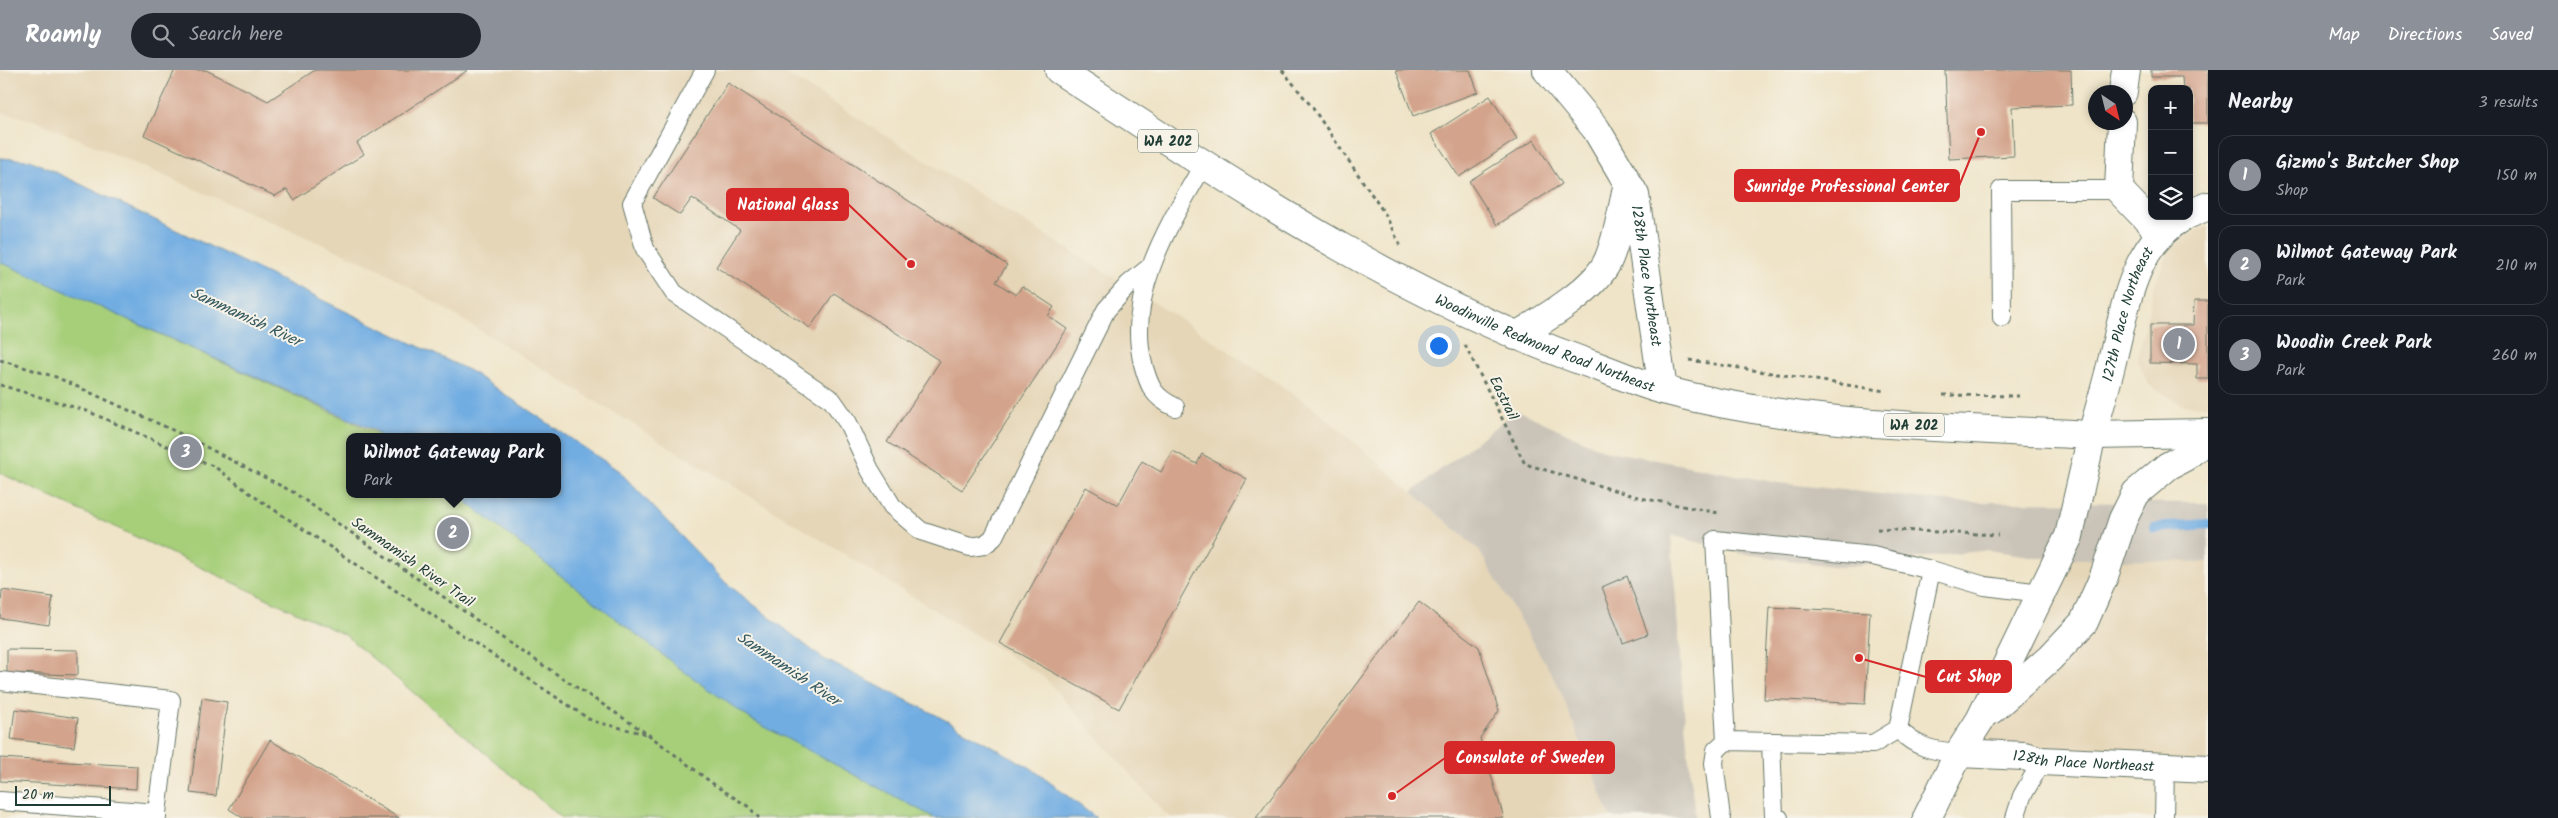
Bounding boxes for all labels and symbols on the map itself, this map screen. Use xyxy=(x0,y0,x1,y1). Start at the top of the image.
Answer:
north arrow xyxy=(2088,85,2133,130)
road number: WA 202 xyxy=(1138,129,1198,152)
callout: Sunridge Professional Center xyxy=(1735,170,1959,201)
text: Sunridge Professional Center xyxy=(1745,175,1950,200)
callout: National Glass xyxy=(727,189,848,220)
text: National Glass xyxy=(737,193,839,218)
street label: 128th Place Northeast xyxy=(1624,204,1668,348)
street label: 127th Place Northeast xyxy=(2096,242,2161,385)
water label: Sammamish River xyxy=(186,281,308,356)
street label: Woodinville Redmond Road Northeast xyxy=(1431,288,1658,400)
pin: 1 xyxy=(2163,325,2195,363)
your location xyxy=(1426,333,1452,359)
street label: Eastrail xyxy=(1482,372,1524,425)
road number: WA 202 xyxy=(1884,414,1944,436)
pin: 3 xyxy=(170,433,202,471)
street label: Sammamish River Trail xyxy=(346,511,479,615)
pin: 2 xyxy=(437,514,469,552)
water label: Sammamish River xyxy=(732,625,848,715)
callout: Cut Shop xyxy=(1926,661,2011,692)
text: Cut Shop xyxy=(1937,665,2002,690)
callout: Consulate of Sweden xyxy=(1445,742,1614,773)
street label: 128th Place Northeast xyxy=(2012,744,2155,779)
text: Consulate of Sweden xyxy=(1456,746,1604,771)
scale bar xyxy=(15,783,111,806)

